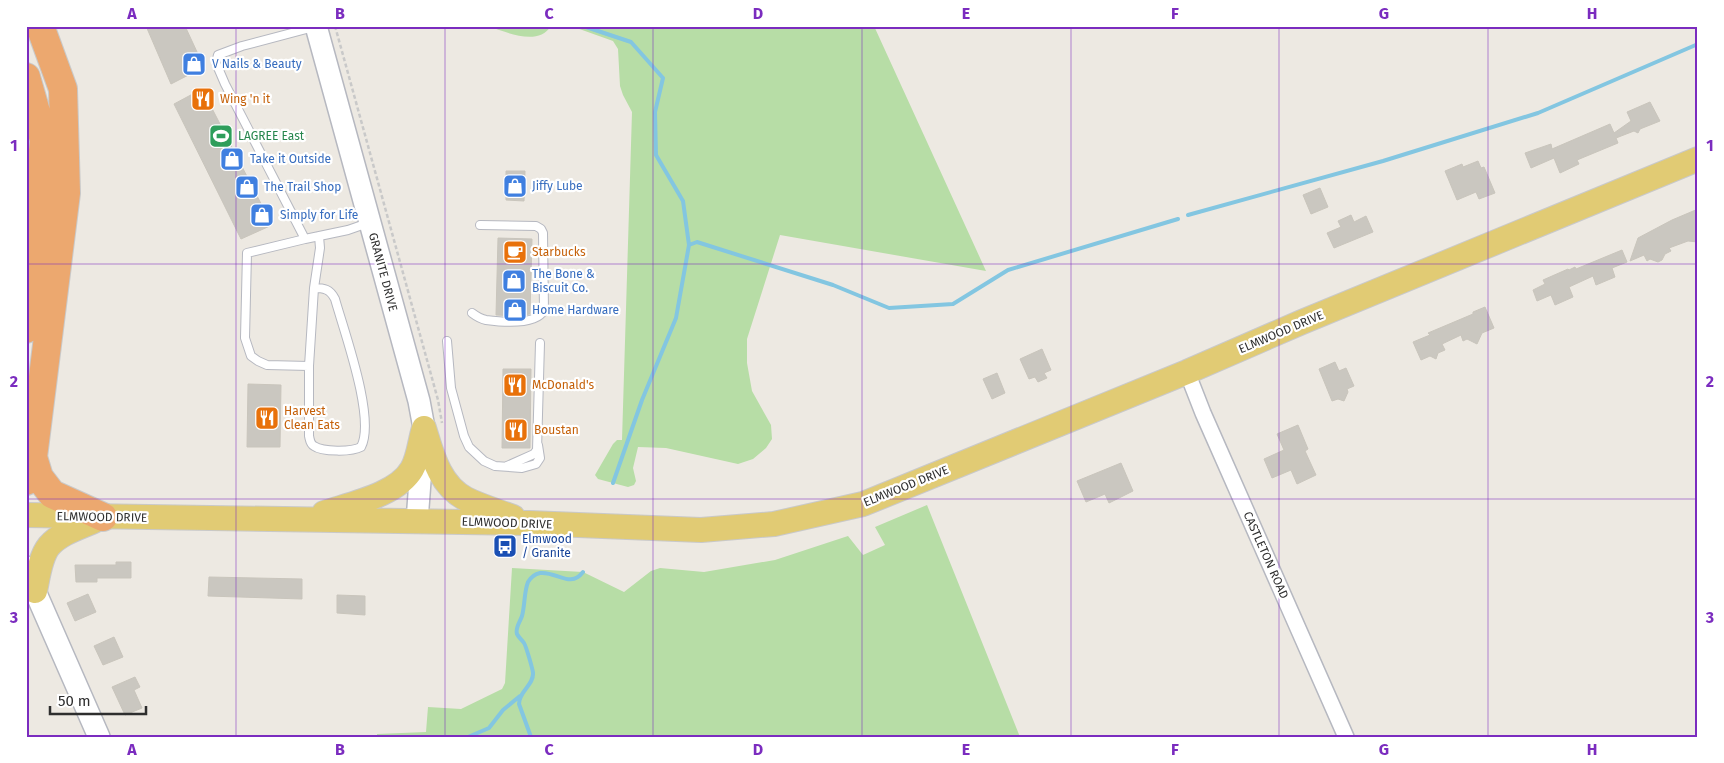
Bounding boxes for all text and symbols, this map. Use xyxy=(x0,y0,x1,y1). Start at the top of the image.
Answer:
text: A xyxy=(126,4,137,23)
text: B xyxy=(335,4,345,23)
text: C xyxy=(544,4,554,23)
text: D xyxy=(753,4,763,23)
text: E xyxy=(962,4,970,23)
text: F xyxy=(1171,4,1179,23)
text: G xyxy=(1379,4,1389,23)
text: H xyxy=(1587,4,1597,23)
shop icon: V Nails & Beauty xyxy=(181,51,207,77)
place label: V Nails & Beauty xyxy=(212,57,302,71)
restaurant icon: Wing 'n it xyxy=(190,86,216,112)
place label: Wing 'n it xyxy=(220,92,271,106)
sports icon: LAGREE East xyxy=(208,123,234,149)
place label: LAGREE East xyxy=(238,129,305,143)
text: 1 xyxy=(10,136,18,155)
text: 1 xyxy=(1706,136,1714,155)
shop icon: Take it Outside xyxy=(219,146,245,172)
place label: Take it Outside xyxy=(250,152,331,166)
shop icon: Jiffy Lube xyxy=(502,173,528,199)
shop icon: The Trail Shop xyxy=(234,174,260,200)
place label: Jiffy Lube xyxy=(532,179,583,193)
place label: The Trail Shop xyxy=(264,180,341,194)
shop icon: Simply for Life xyxy=(249,202,275,228)
place label: Simply for Life xyxy=(280,208,358,222)
street label: GRANITE DRIVE xyxy=(366,231,400,313)
cafe icon: Starbucks xyxy=(502,239,528,265)
place label: Starbucks xyxy=(532,245,586,259)
place label: The Bone & Biscuit Co. xyxy=(532,267,595,295)
shop icon: The Bone & Biscuit Co. xyxy=(501,268,527,294)
shop icon: Home Hardware xyxy=(502,297,528,323)
place label: Home Hardware xyxy=(532,303,619,317)
street label: ELMWOOD DRIVE xyxy=(1237,308,1325,356)
text: 2 xyxy=(10,372,18,391)
restaurant icon: McDonald's xyxy=(502,372,528,398)
text: 2 xyxy=(1706,372,1714,391)
place label: McDonald's xyxy=(532,378,594,392)
place label: Harvest Clean Eats xyxy=(284,404,340,432)
restaurant icon: Harvest Clean Eats xyxy=(254,405,280,431)
restaurant icon: Boustan xyxy=(503,417,529,443)
place label: Boustan xyxy=(534,423,579,437)
street label: ELMWOOD DRIVE xyxy=(861,463,951,509)
street label: ELMWOOD DRIVE xyxy=(57,509,147,525)
street label: CASTLETON ROAD xyxy=(1241,509,1292,601)
street label: ELMWOOD DRIVE xyxy=(461,514,553,532)
place label: Elmwood / Granite xyxy=(522,532,572,560)
bus stop icon: Elmwood / Granite xyxy=(492,533,518,559)
text: 3 xyxy=(9,608,18,627)
text: 3 xyxy=(1705,608,1714,627)
scale bar xyxy=(50,683,146,715)
text: 50 m xyxy=(58,692,91,710)
text: A xyxy=(126,740,137,759)
text: B xyxy=(335,740,345,759)
text: C xyxy=(544,740,554,759)
text: D xyxy=(753,740,763,759)
text: E xyxy=(962,740,970,759)
text: F xyxy=(1171,740,1179,759)
text: G xyxy=(1379,740,1389,759)
text: H xyxy=(1587,740,1597,759)

